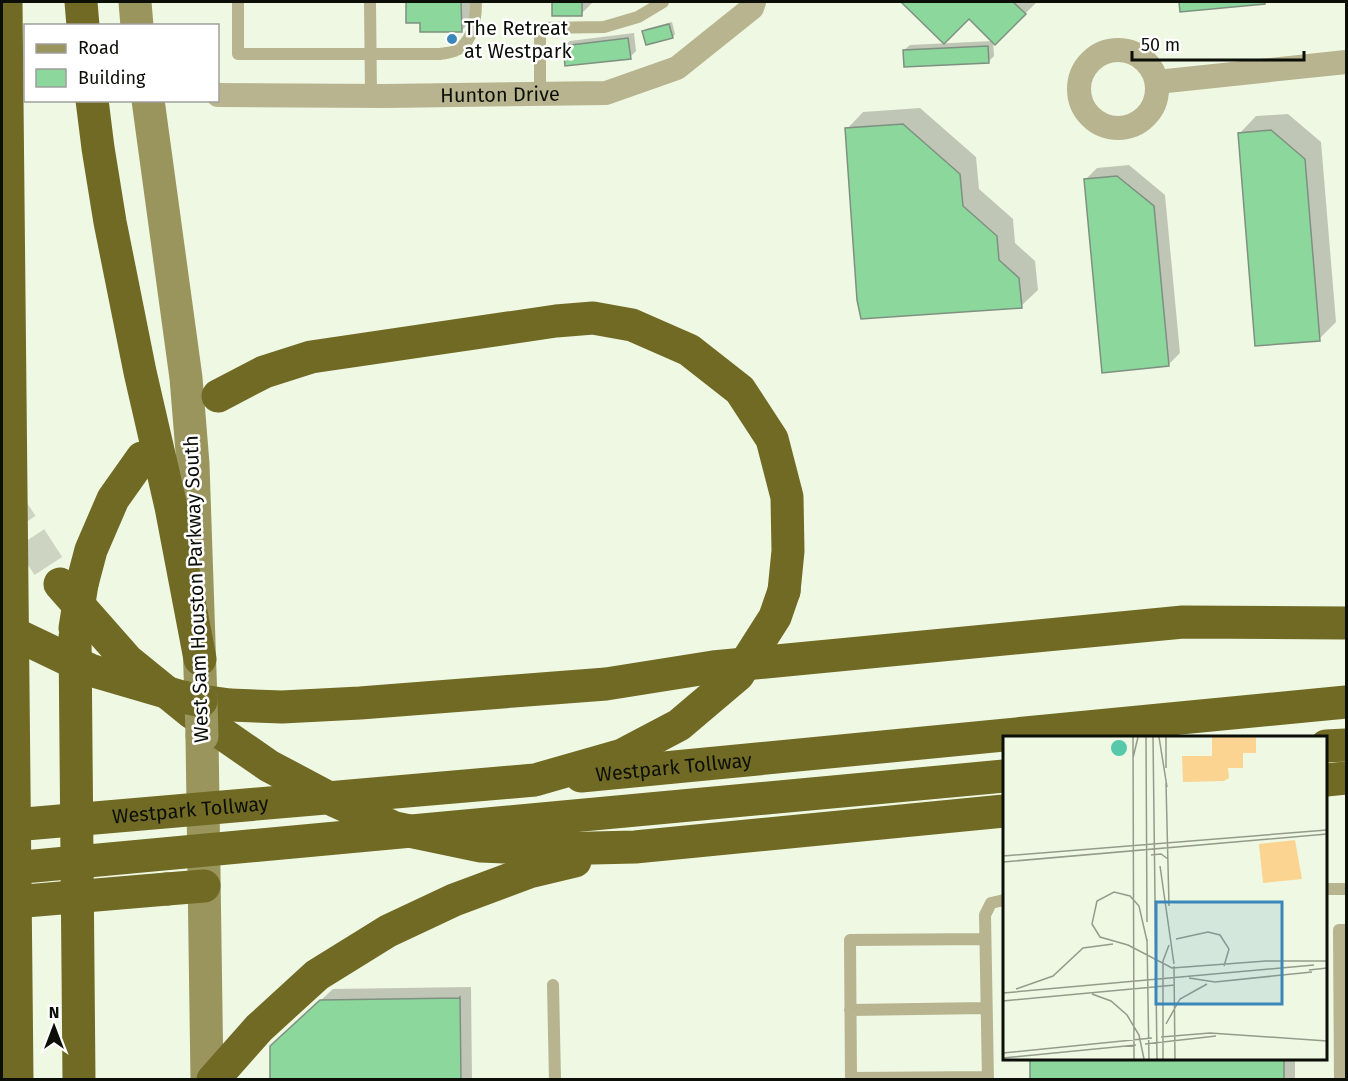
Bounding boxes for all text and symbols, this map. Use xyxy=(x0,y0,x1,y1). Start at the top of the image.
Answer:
place label: The Retreat at Westpark xyxy=(464,16,572,63)
legend xyxy=(24,24,219,102)
scale bar xyxy=(1132,24,1304,62)
marker: The Retreat at Westpark xyxy=(445,32,459,46)
text: 50 m xyxy=(1141,34,1180,56)
text: Road xyxy=(78,37,120,59)
text: Building xyxy=(78,67,146,89)
street label: Hunton Drive xyxy=(440,82,560,107)
street label: West Sam Houston Parkway South xyxy=(179,435,213,743)
inset map xyxy=(1003,736,1327,1060)
street label: Westpark Tollway xyxy=(594,748,753,787)
street label: Westpark Tollway xyxy=(111,791,270,828)
north arrow xyxy=(24,997,84,1057)
text: N xyxy=(49,1003,59,1022)

